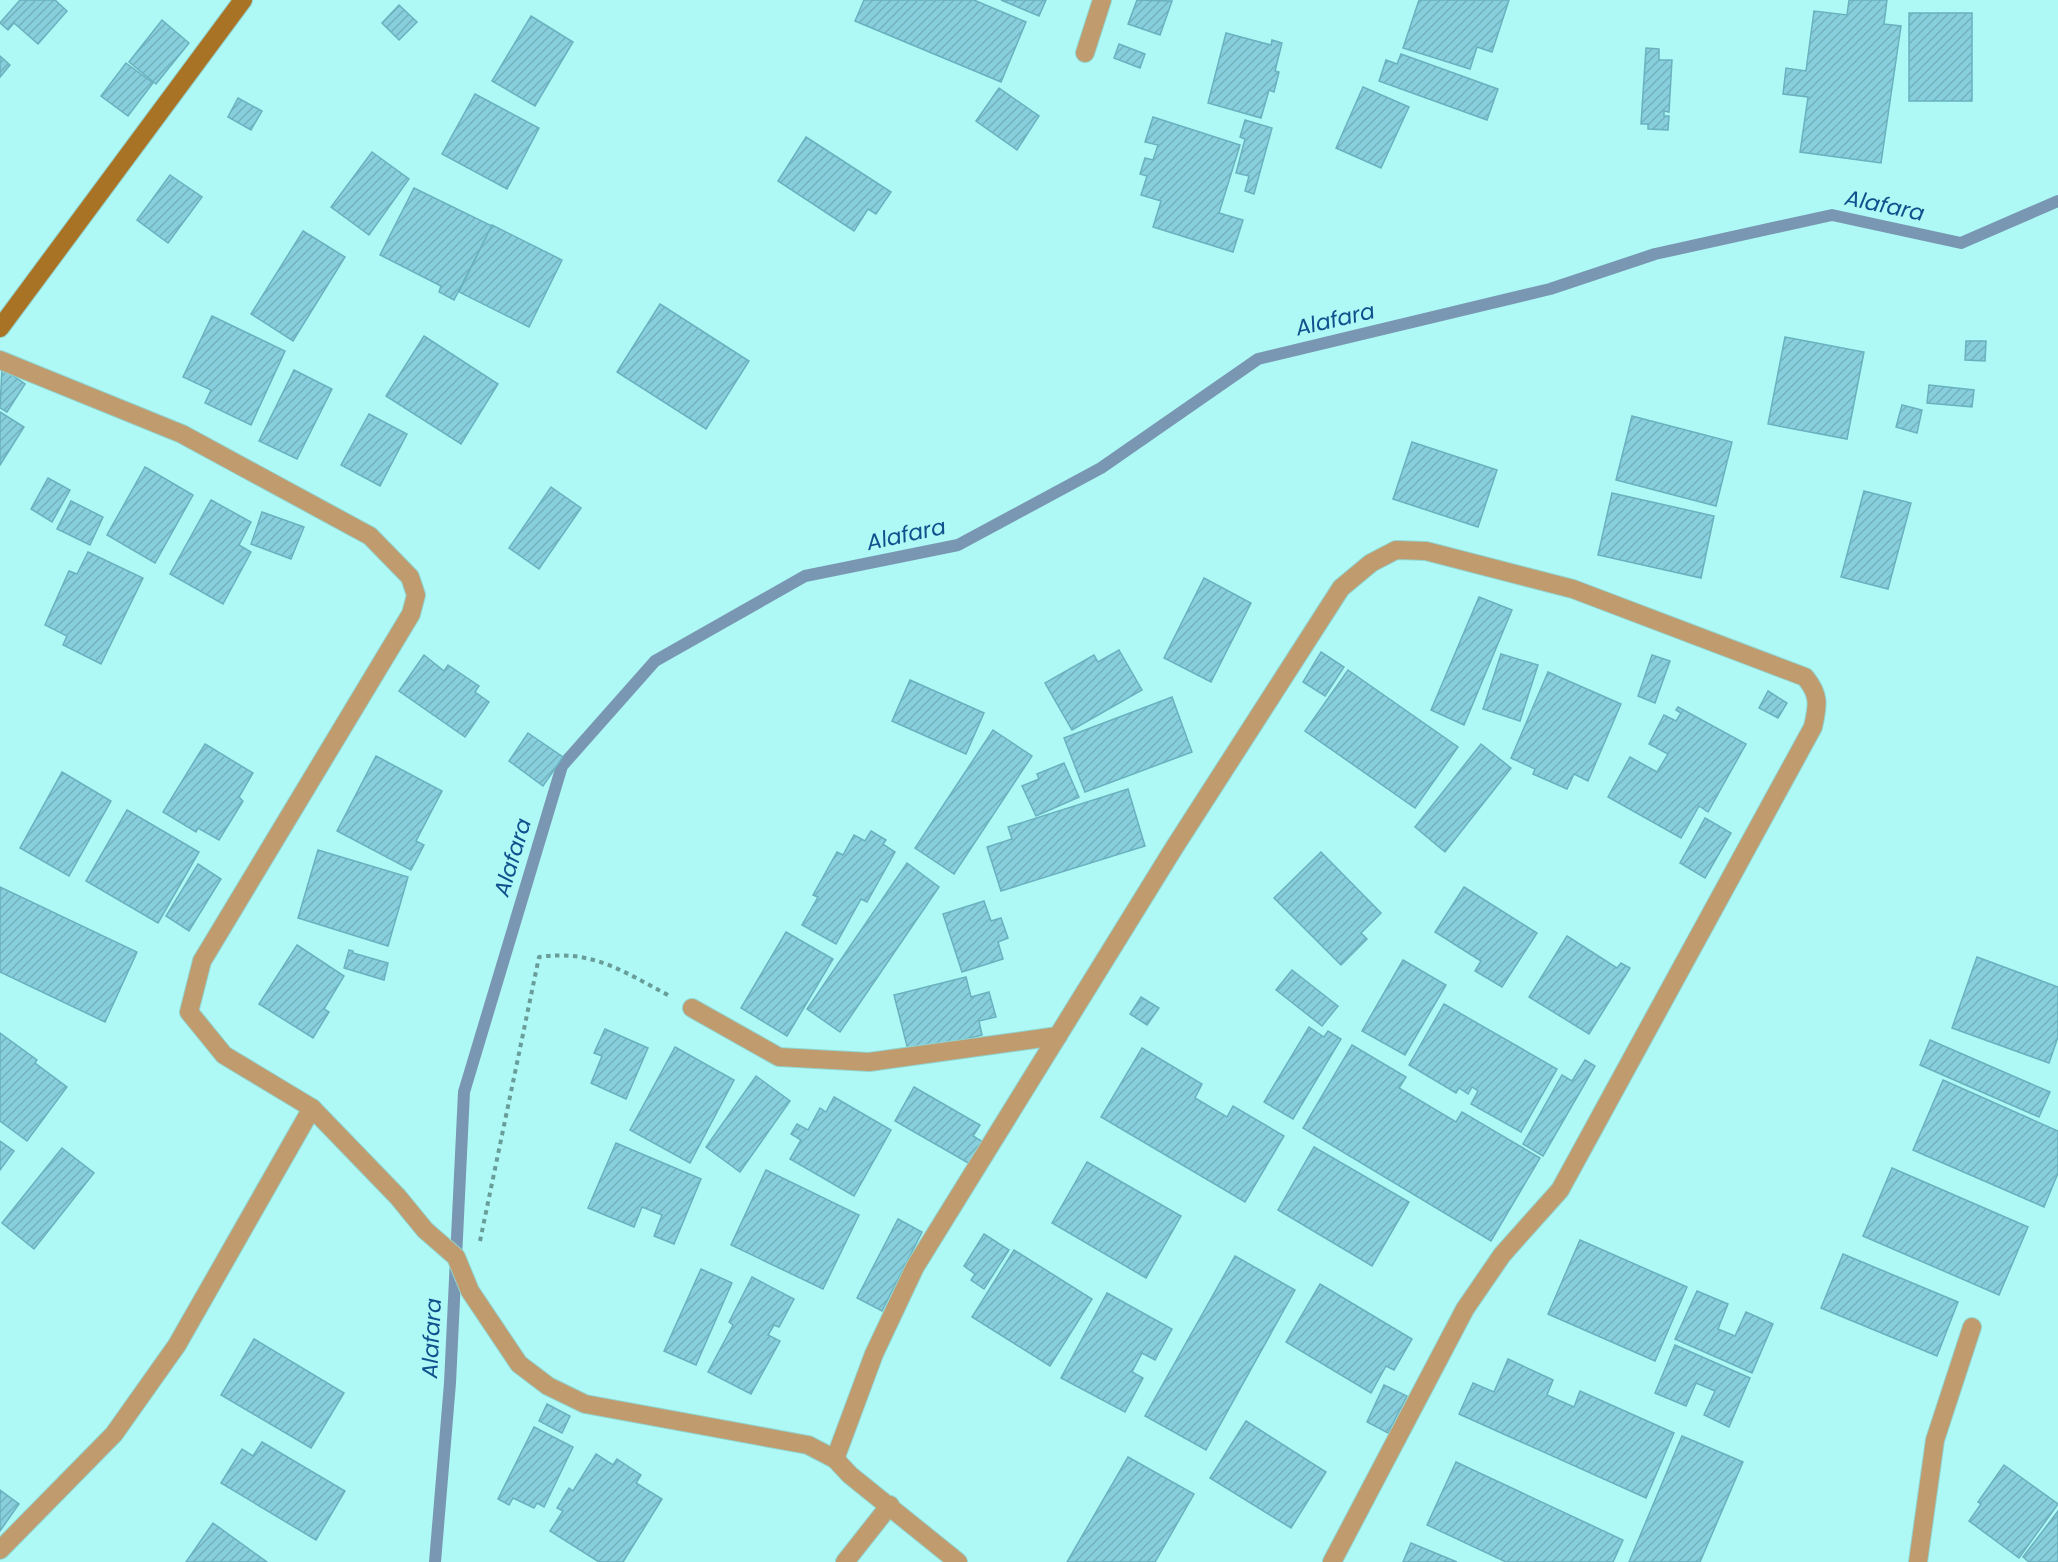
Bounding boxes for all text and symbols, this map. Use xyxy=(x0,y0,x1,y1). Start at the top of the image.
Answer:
water label: Alafara xyxy=(1841,182,1928,229)
water label: Alafara xyxy=(1292,295,1378,344)
water label: Alafara xyxy=(863,511,949,558)
water label: Alafara xyxy=(486,814,539,901)
water label: Alafara xyxy=(414,1297,449,1380)

